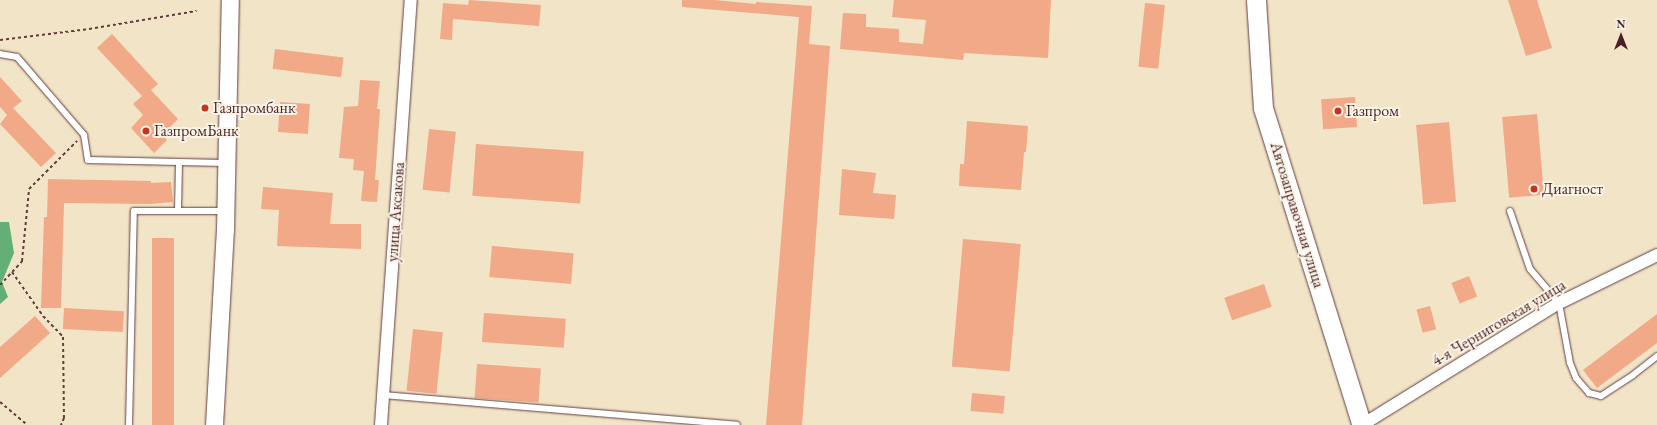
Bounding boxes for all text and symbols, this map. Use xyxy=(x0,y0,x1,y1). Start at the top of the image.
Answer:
north arrow xyxy=(1601,16,1641,56)
text: N xyxy=(1617,17,1625,31)
place label: Газпромбанк xyxy=(213,98,296,118)
place label: Газпром xyxy=(1346,101,1399,121)
marker: Газпромбанк xyxy=(200,103,210,113)
marker: Газпром xyxy=(1333,106,1343,116)
place label: ГазпромБанк xyxy=(154,121,239,141)
marker: ГазпромБанк xyxy=(141,126,151,136)
street label: Автозаправочная улица xyxy=(1266,140,1328,290)
street label: улица Аксакова xyxy=(383,161,409,263)
place label: Диагност xyxy=(1542,179,1603,199)
marker: Диагност xyxy=(1529,184,1539,194)
street label: 4-я Черниговская улица xyxy=(1429,275,1569,371)

